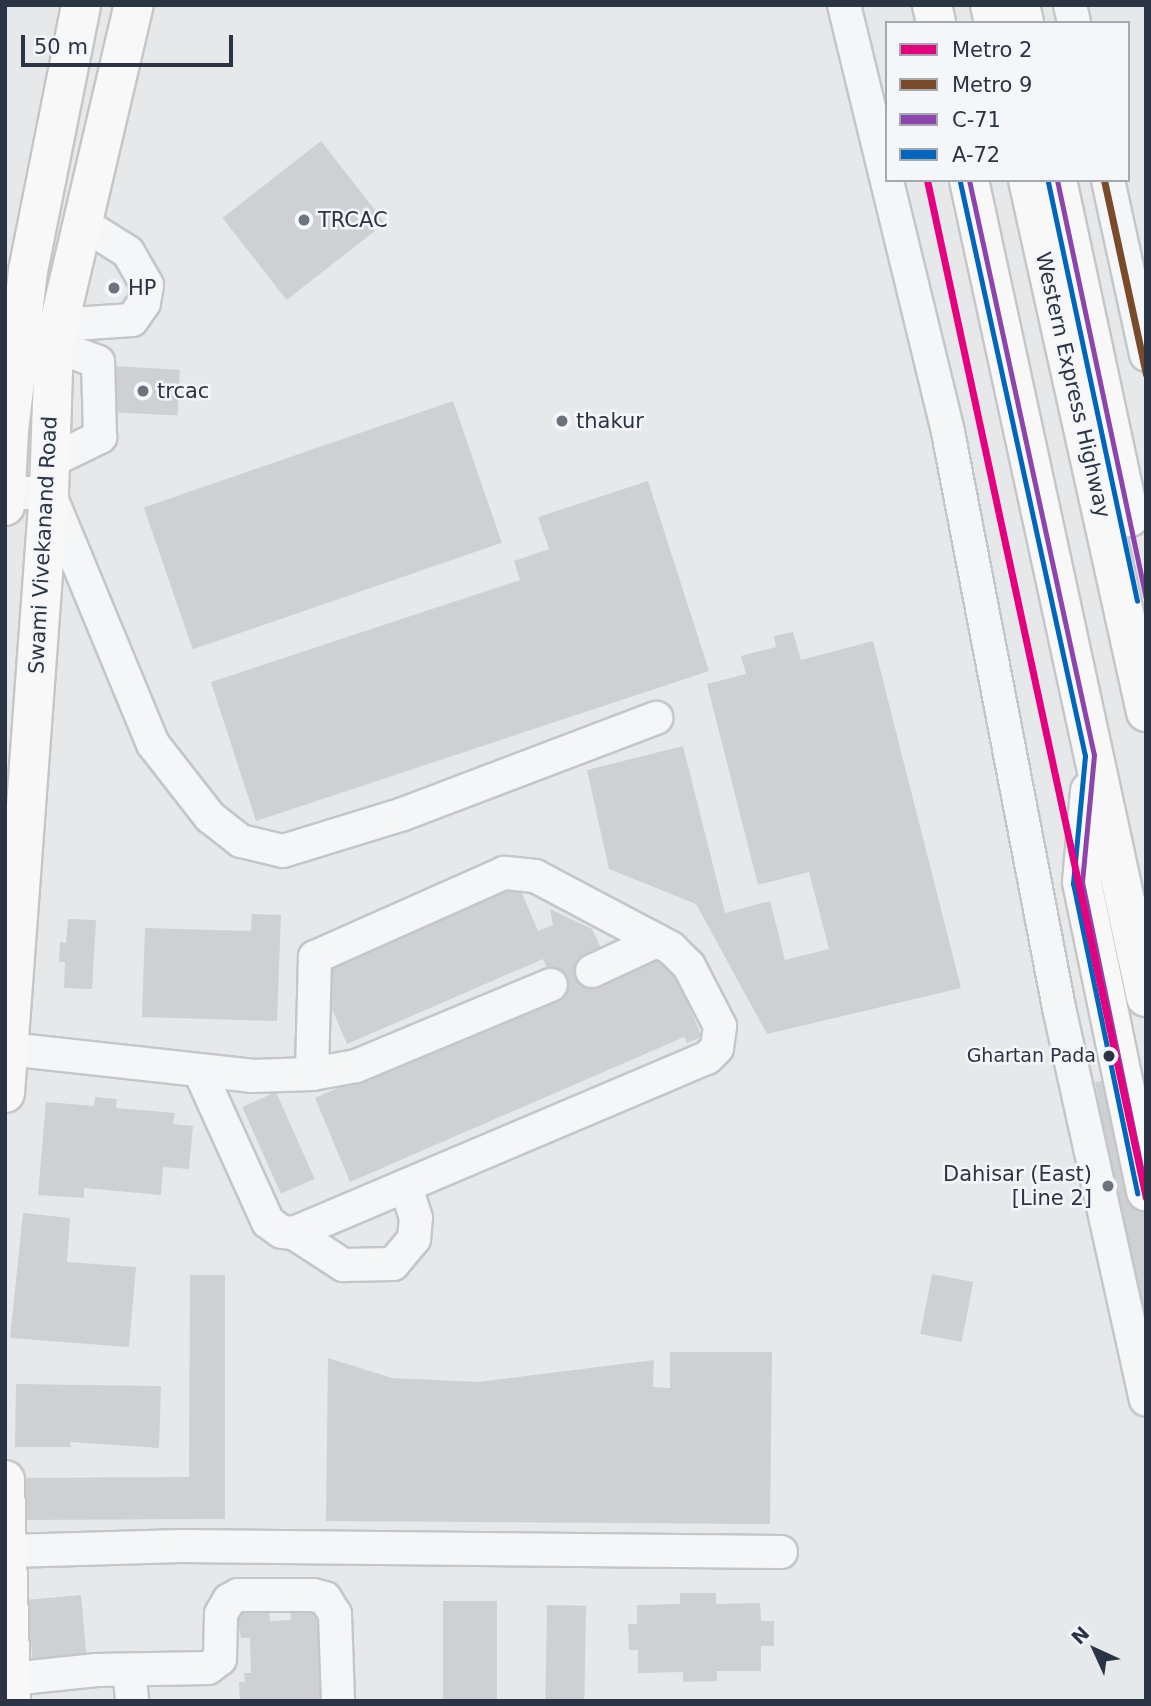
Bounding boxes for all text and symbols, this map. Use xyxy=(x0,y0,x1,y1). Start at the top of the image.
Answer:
scale bar xyxy=(24,21,236,65)
legend xyxy=(885,21,1130,182)
text: 50 m xyxy=(34,35,88,59)
text: Metro 2 xyxy=(952,38,1032,62)
text: Metro 9 xyxy=(952,73,1032,97)
text: C-71 xyxy=(952,108,1001,132)
text: A-72 xyxy=(952,143,1000,167)
place label: TRCAC xyxy=(318,207,388,233)
marker: TRCAC xyxy=(296,212,312,228)
street label: Western Express Highway xyxy=(1030,250,1116,520)
place label: HP xyxy=(128,275,156,301)
marker: HP xyxy=(106,280,122,296)
place label: trcac xyxy=(157,378,209,404)
marker: trcac xyxy=(135,383,151,399)
place label: thakur xyxy=(576,408,644,434)
marker: thakur xyxy=(554,413,570,429)
street label: Swami Vivekanand Road xyxy=(24,415,62,675)
place label: Ghartan Pada xyxy=(967,1045,1096,1067)
marker: Ghartan Pada xyxy=(1102,1049,1116,1063)
place label: Dahisar (East) [Line 2] xyxy=(943,1161,1092,1211)
marker: Dahisar (East) [Line 2] xyxy=(1098,1176,1118,1196)
north arrow xyxy=(1060,1615,1130,1685)
text: N xyxy=(1067,1622,1094,1649)

